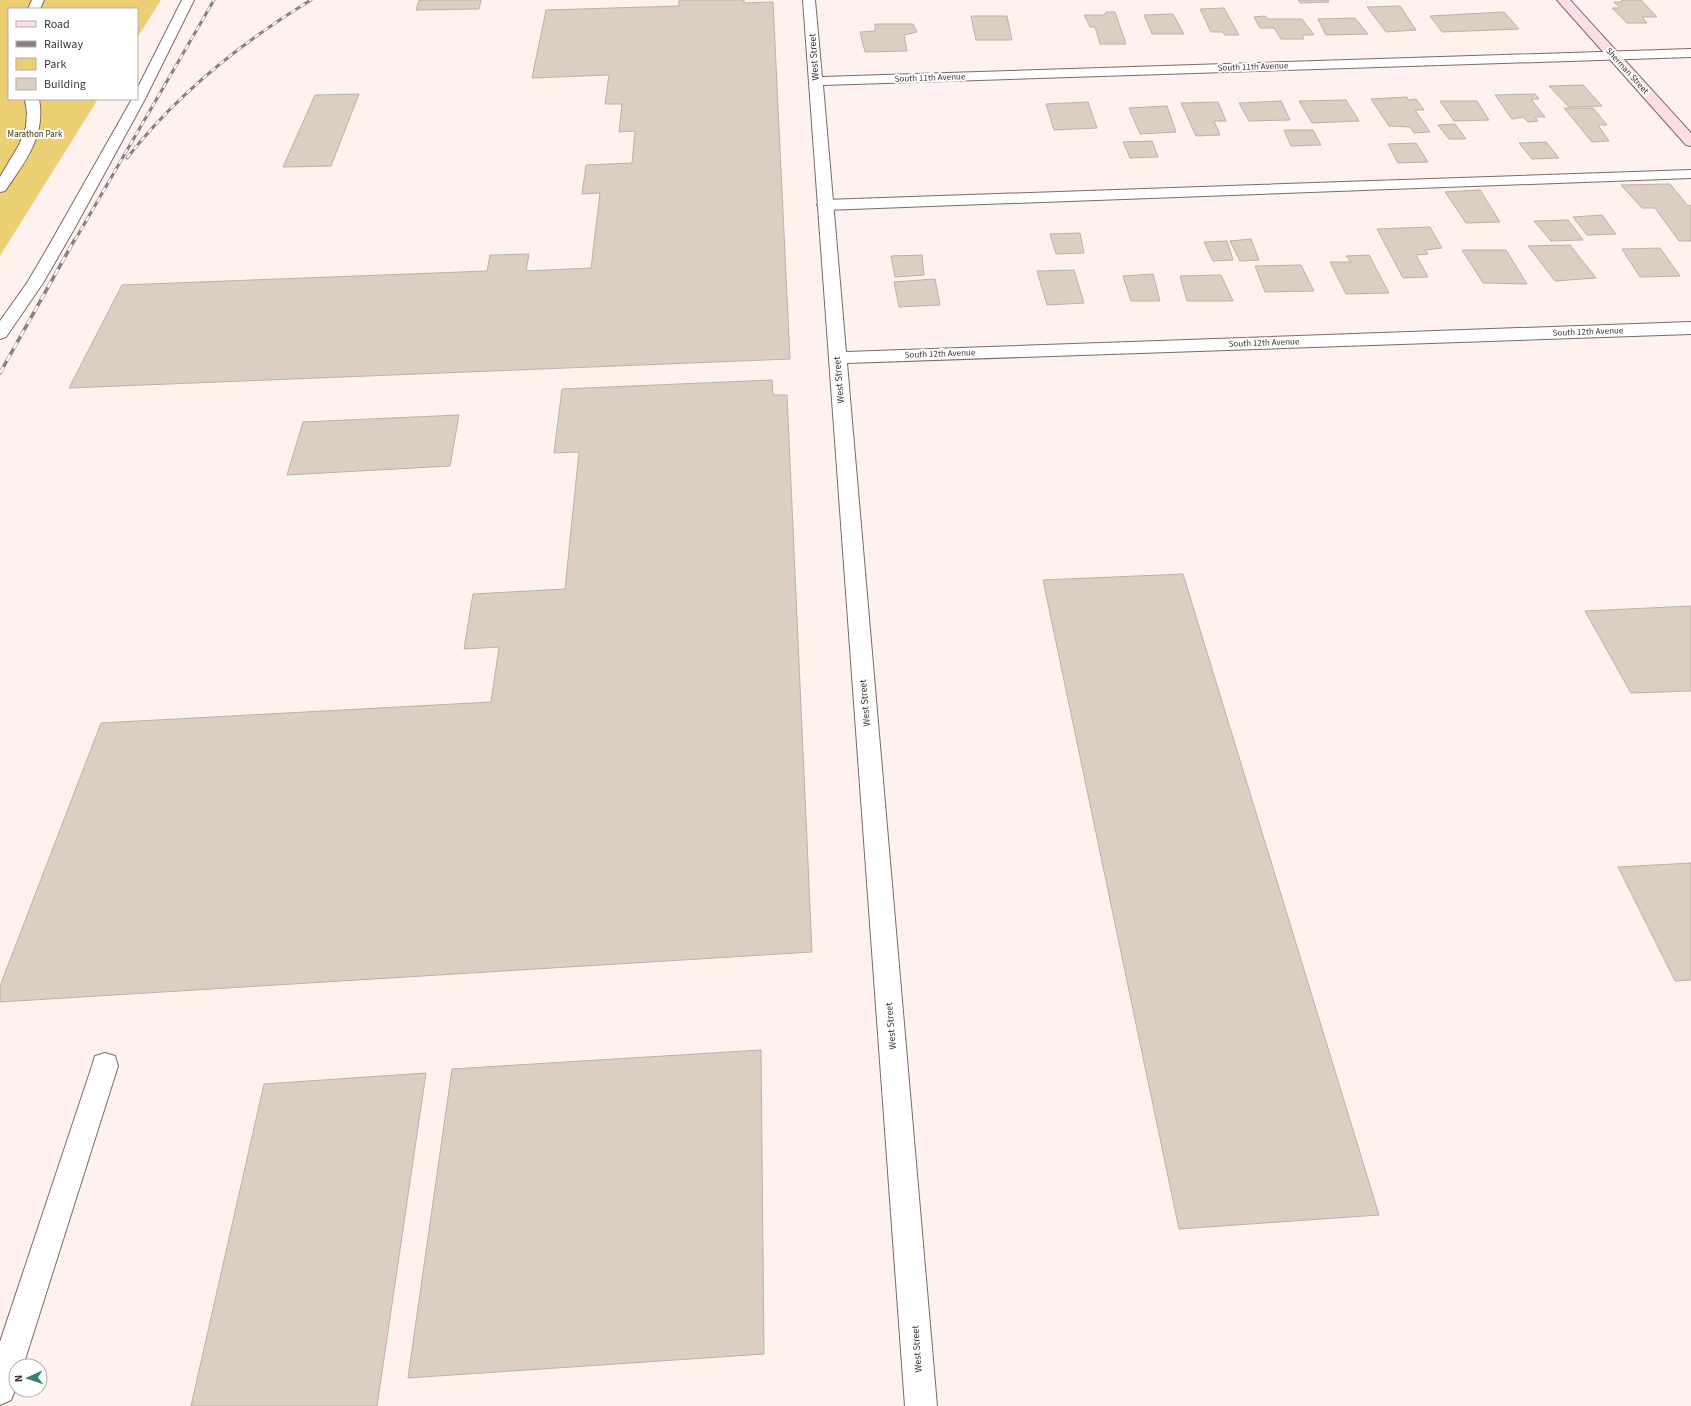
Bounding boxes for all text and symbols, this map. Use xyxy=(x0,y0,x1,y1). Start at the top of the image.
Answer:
legend xyxy=(8,8,138,100)
text: Road xyxy=(44,16,70,33)
street label: West Street xyxy=(805,32,823,81)
text: Railway xyxy=(44,36,83,53)
street label: Sherman Street xyxy=(1603,45,1651,97)
text: Park xyxy=(44,56,66,73)
street label: South 11th Avenue xyxy=(1217,59,1289,75)
street label: South 11th Avenue xyxy=(894,70,966,86)
text: Building xyxy=(44,76,86,93)
park label: Marathon Park xyxy=(8,128,63,141)
street label: South 12th Avenue xyxy=(1552,324,1624,340)
street label: South 12th Avenue xyxy=(1228,335,1300,351)
street label: South 12th Avenue xyxy=(904,346,976,362)
street label: West Street xyxy=(830,355,848,404)
street label: West Street xyxy=(856,678,874,727)
street label: West Street xyxy=(882,1001,900,1050)
street label: West Street xyxy=(908,1324,926,1373)
north arrow xyxy=(8,1358,48,1398)
text: N xyxy=(11,1374,26,1383)

